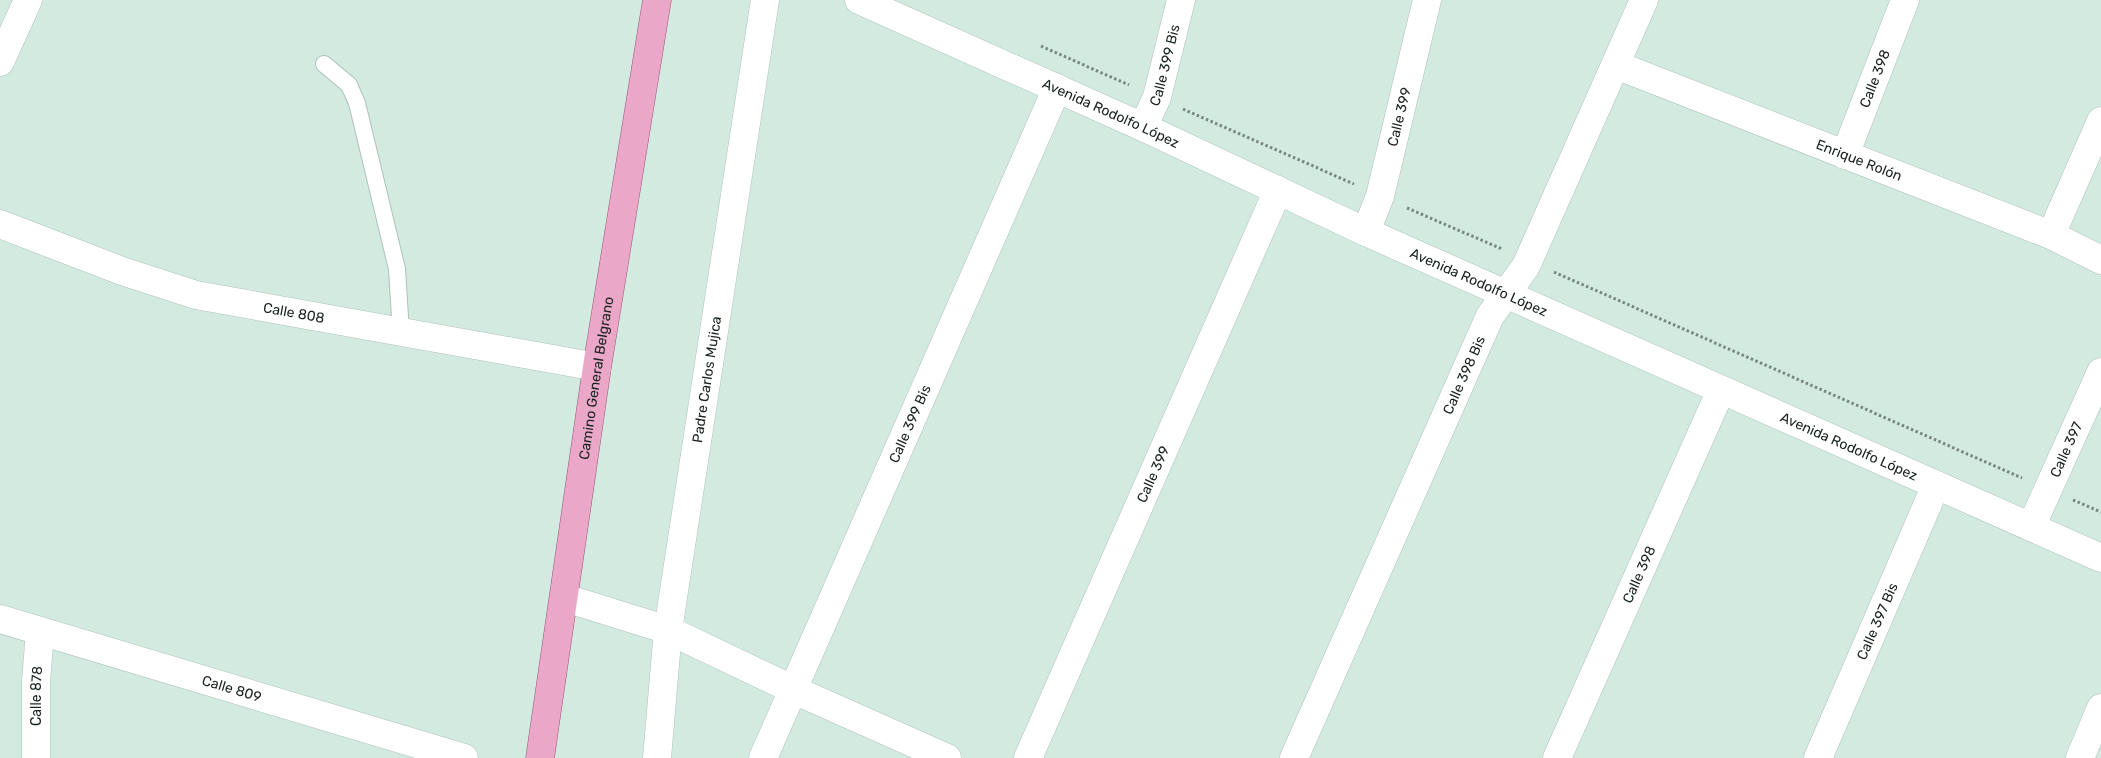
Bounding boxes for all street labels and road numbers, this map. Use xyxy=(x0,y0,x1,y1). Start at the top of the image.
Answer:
street label: Calle 399 Bis xyxy=(1146,23,1184,109)
street label: Calle 398 xyxy=(1856,47,1894,110)
street label: Avenida Rodolfo López xyxy=(1039,75,1182,152)
street label: Calle 399 xyxy=(1384,86,1415,148)
street label: Enrique Rolón xyxy=(1814,136,1904,185)
street label: Avenida Rodolfo López xyxy=(1407,245,1550,320)
street label: Camino General Belgrano xyxy=(576,295,617,461)
street label: Calle 808 xyxy=(262,299,326,327)
street label: Padre Carlos Mujica xyxy=(689,315,725,444)
street label: Calle 398 Bis xyxy=(1439,333,1489,417)
street label: Calle 399 Bis xyxy=(886,382,935,466)
street label: Avenida Rodolfo López xyxy=(1778,409,1920,485)
street label: Calle 397 xyxy=(2047,419,2086,480)
street label: Calle 399 xyxy=(1133,443,1173,505)
street label: Calle 398 xyxy=(1619,543,1659,606)
street label: Calle 397 Bis xyxy=(1853,580,1902,663)
street label: Calle 878 xyxy=(28,665,46,726)
street label: Calle 809 xyxy=(200,672,263,706)

